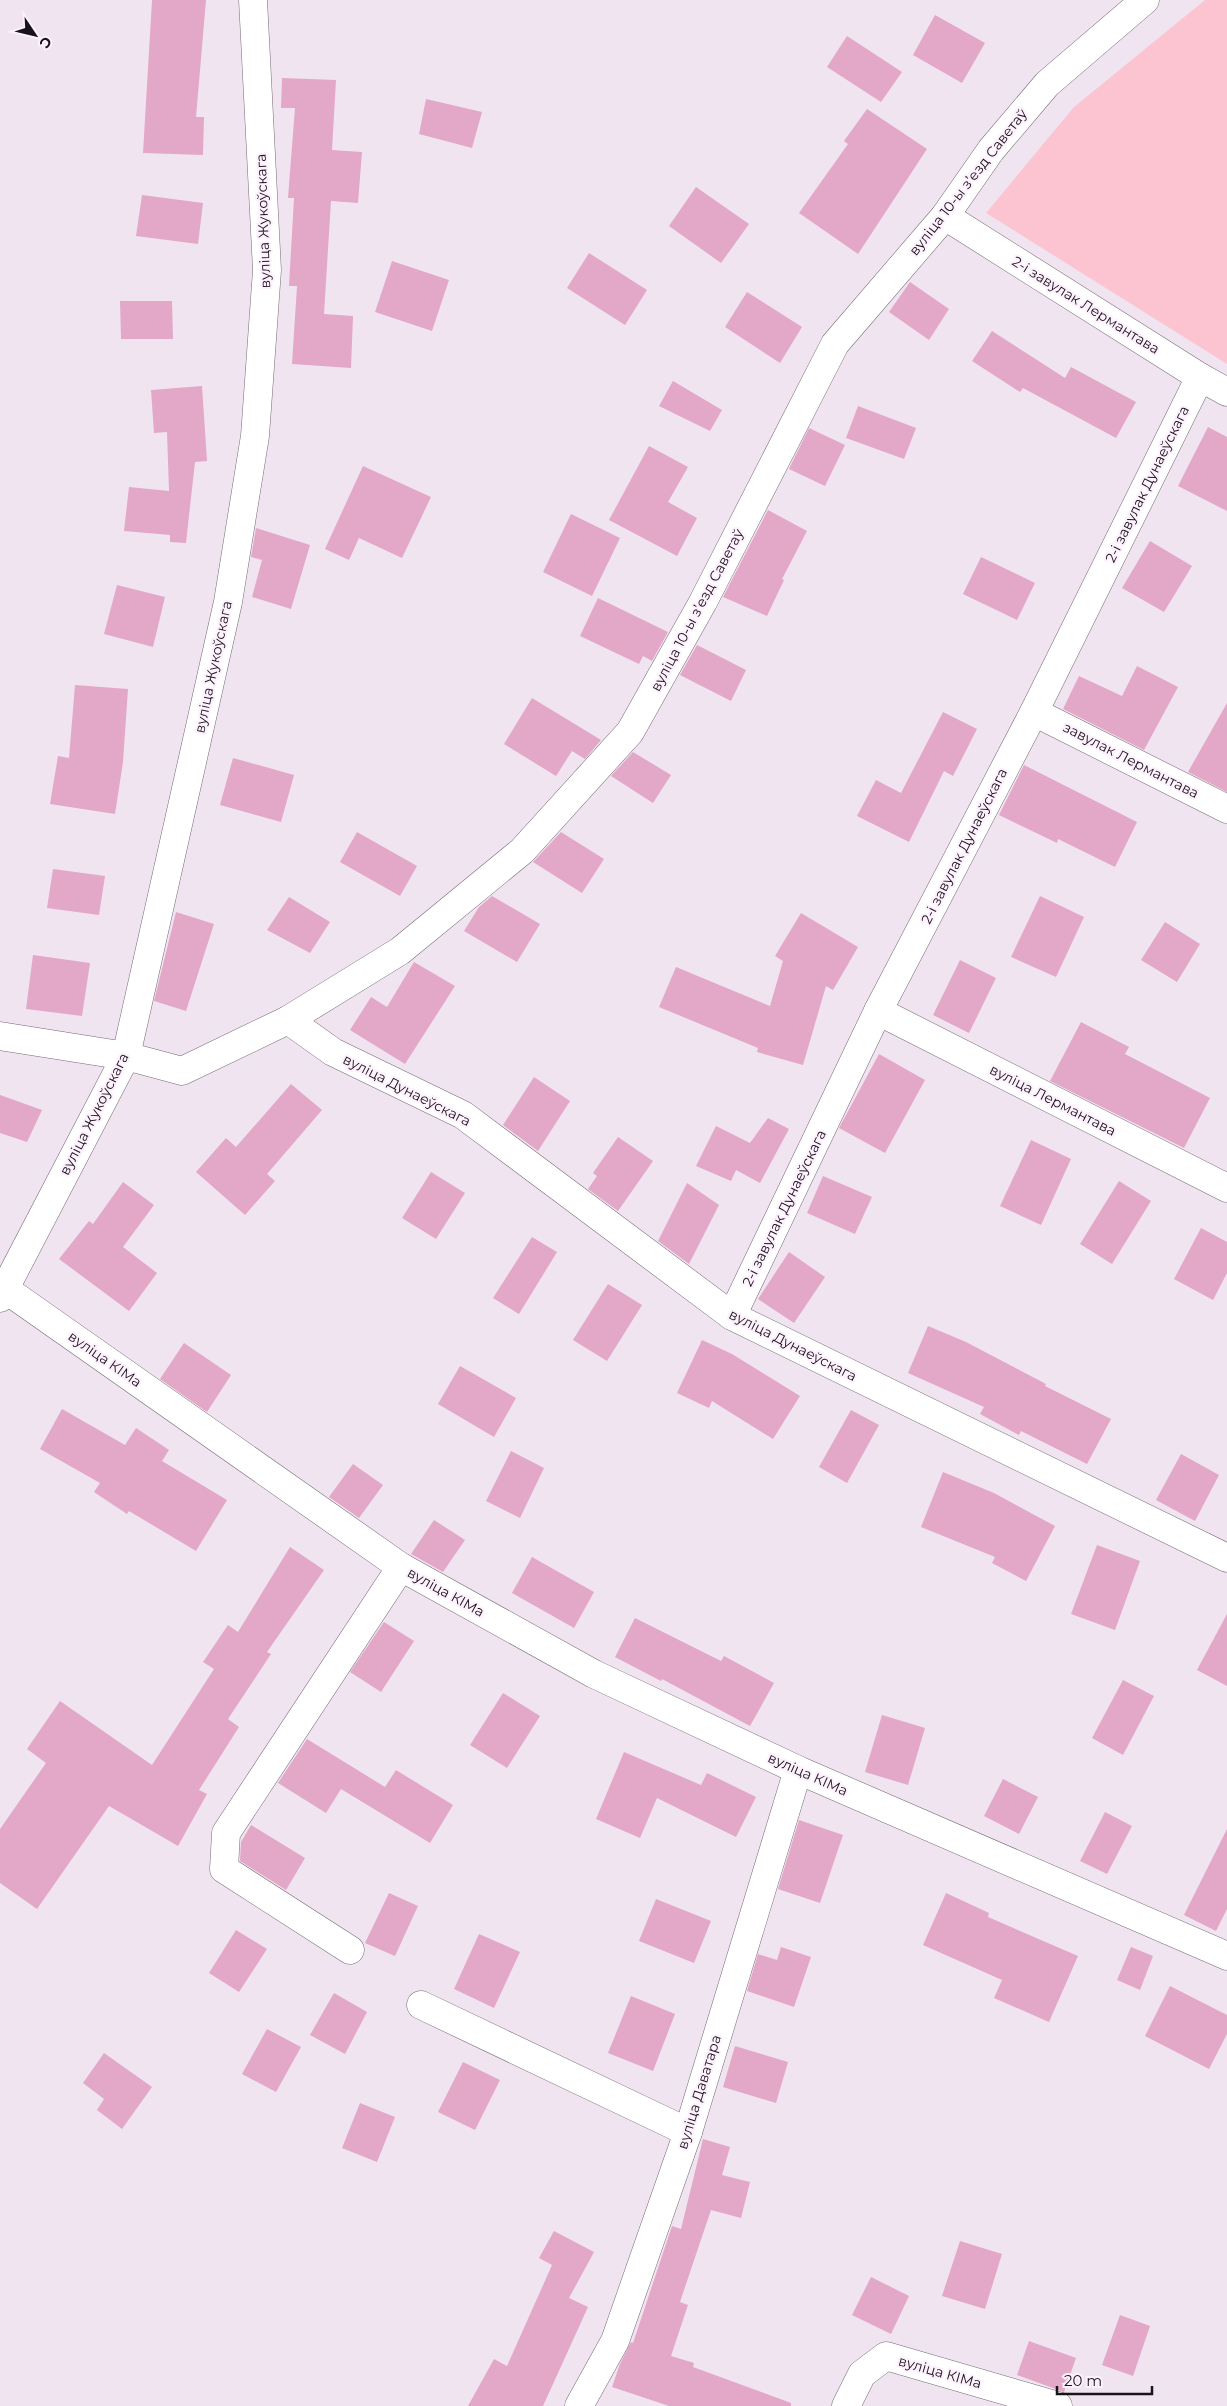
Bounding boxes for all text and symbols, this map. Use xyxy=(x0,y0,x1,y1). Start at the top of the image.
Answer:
north arrow xyxy=(10,10,60,60)
text: С xyxy=(35,33,56,52)
street label: вуліца 10-ы зʼезд Саветаў xyxy=(905,105,1031,259)
street label: вуліца Жукоўскага xyxy=(252,153,274,289)
street label: 2-і завулак Лермантава xyxy=(1009,252,1163,358)
street label: 2-і завулак Дунаеўскага xyxy=(1101,403,1193,565)
street label: вуліца 10-ы зʼезд Саветаў xyxy=(646,525,748,694)
street label: вуліца Жукоўскага xyxy=(190,599,236,735)
street label: завулак Лермантава xyxy=(1060,718,1202,802)
street label: 2-і завулак Дунаеўскага xyxy=(917,765,1011,927)
street label: вуліца Жукоўскага xyxy=(55,1050,133,1178)
street label: вуліца Дунаеўскага xyxy=(340,1050,474,1130)
street label: вуліца Лермантава xyxy=(987,1060,1119,1140)
street label: 2-і завулак Дунаеўскага xyxy=(738,1127,830,1289)
street label: вуліца Дунаеўскага xyxy=(726,1305,860,1385)
street label: вуліца КІМа xyxy=(65,1327,145,1391)
street label: вуліца КІМа xyxy=(404,1563,488,1621)
street label: вуліца КІМа xyxy=(765,1748,851,1800)
street label: вуліца Даватара xyxy=(673,2033,725,2151)
street label: вуліца КІМа xyxy=(896,2352,984,2392)
scale bar xyxy=(1057,2364,1152,2396)
text: 20 m xyxy=(1064,2371,1102,2390)

